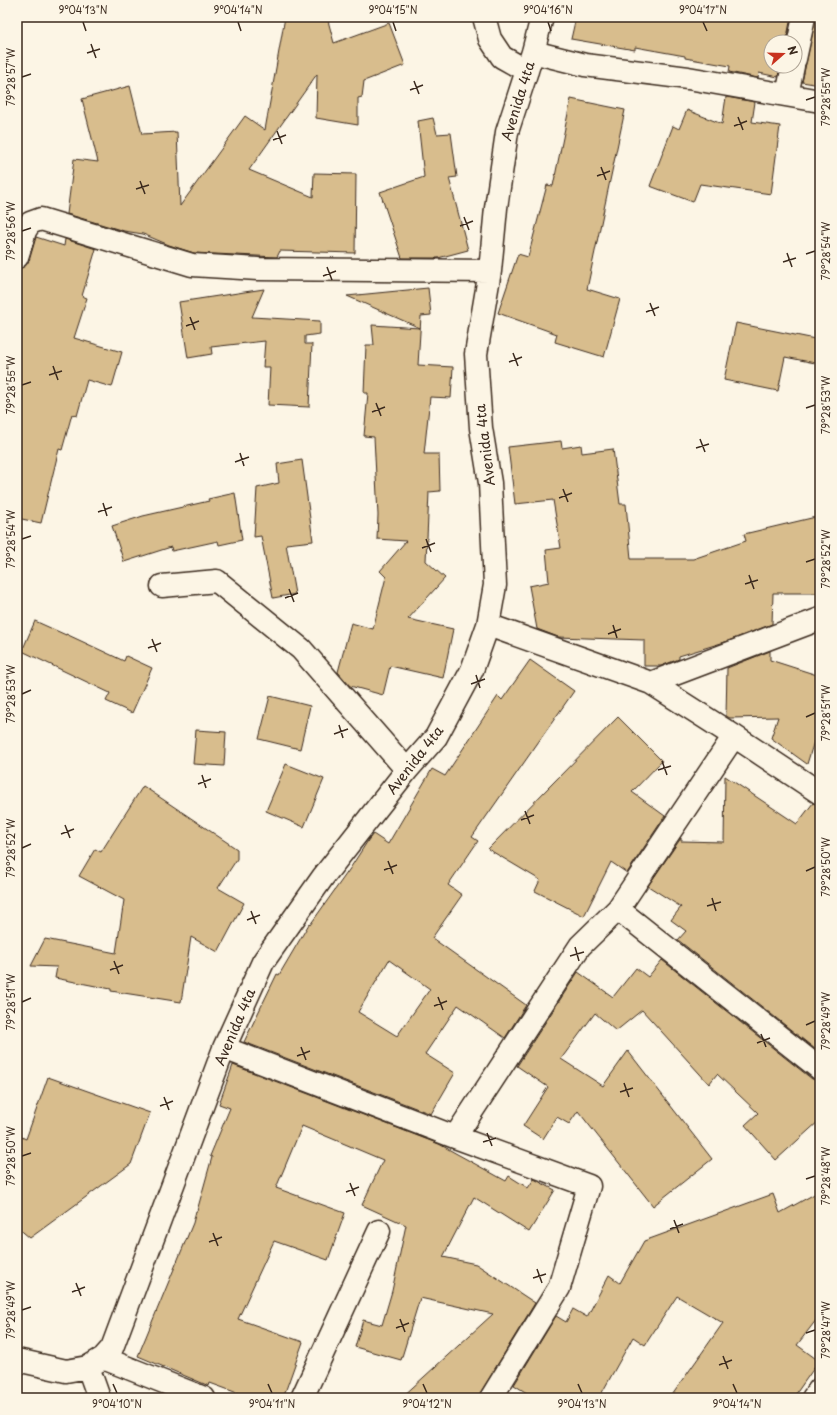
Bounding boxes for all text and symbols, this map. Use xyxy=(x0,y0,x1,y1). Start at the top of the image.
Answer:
text: 9°04'13"N xyxy=(58,2,108,17)
text: 9°04'14"N xyxy=(213,2,263,17)
text: 9°04'15"N xyxy=(368,2,418,17)
text: 9°04'16"N xyxy=(523,2,573,17)
text: 9°04'17"N xyxy=(679,2,727,17)
north arrow xyxy=(763,34,803,74)
text: N xyxy=(783,43,802,58)
text: 79°28'57"W xyxy=(3,47,18,106)
street label: Avenida 4ta xyxy=(495,58,540,143)
text: 79°28'55"W xyxy=(818,67,833,126)
text: 79°28'56"W xyxy=(3,201,18,261)
text: 79°28'54"W xyxy=(818,221,833,280)
text: 79°28'55"W xyxy=(3,355,18,414)
text: 79°28'53"W xyxy=(818,375,833,434)
street label: Avenida 4ta xyxy=(469,403,500,487)
text: 79°28'54"W xyxy=(3,509,18,568)
text: 79°28'52"W xyxy=(818,529,833,588)
text: 79°28'53"W xyxy=(3,664,18,723)
text: 79°28'51"W xyxy=(818,684,833,741)
street label: Avenida 4ta xyxy=(381,721,448,799)
text: 79°28'52"W xyxy=(3,818,18,877)
text: 79°28'50"W xyxy=(818,837,833,897)
text: 79°28'51"W xyxy=(3,973,18,1030)
street label: Avenida 4ta xyxy=(209,985,260,1069)
text: 79°28'49"W xyxy=(818,991,833,1050)
text: 79°28'50"W xyxy=(3,1126,18,1186)
text: 79°28'48"W xyxy=(818,1146,833,1205)
text: 79°28'49"W xyxy=(3,1280,18,1339)
text: 79°28'47"W xyxy=(818,1300,833,1359)
text: 9°04'10"N xyxy=(92,1396,142,1411)
text: 9°04'11"N xyxy=(249,1396,296,1411)
text: 9°04'12"N xyxy=(402,1396,452,1411)
text: 9°04'13"N xyxy=(557,1396,607,1411)
text: 9°04'14"N xyxy=(712,1396,762,1411)

